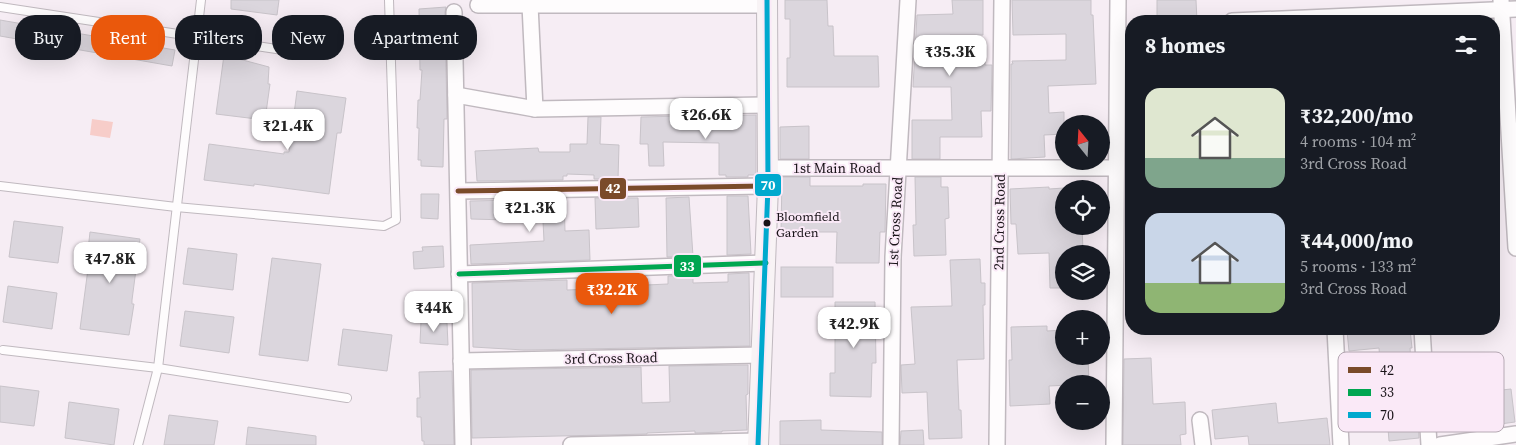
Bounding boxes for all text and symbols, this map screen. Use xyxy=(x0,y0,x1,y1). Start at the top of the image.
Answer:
chip: Buy xyxy=(15,15,81,60)
chip: Rent xyxy=(91,15,165,60)
chip: Filters xyxy=(175,15,262,60)
chip: New xyxy=(272,15,344,60)
chip: Apartment xyxy=(354,15,477,60)
text: 8 homes xyxy=(1145,31,1225,60)
icon: filters xyxy=(1452,31,1480,59)
pin: ₹35.3K xyxy=(909,34,991,77)
text: ₹35.3K xyxy=(925,40,975,62)
pin: ₹26.6K xyxy=(665,98,747,140)
text: ₹32,200/mo xyxy=(1300,101,1413,130)
text: ₹26.6K xyxy=(681,103,731,125)
pin: ₹21.4K xyxy=(247,108,329,151)
icon: home xyxy=(1185,108,1245,168)
text: ₹21.4K xyxy=(263,114,313,136)
north arrow xyxy=(1055,115,1110,170)
map controls xyxy=(1055,115,1110,430)
text: 4 rooms · 104 m² xyxy=(1300,130,1416,152)
text: 3rd Cross Road xyxy=(1300,152,1407,174)
street label: 1st Main Road xyxy=(793,158,881,178)
line badge: 70 xyxy=(754,173,782,197)
street label: 2nd Cross Road xyxy=(988,174,1010,270)
text: 70 xyxy=(760,175,776,195)
street label: 1st Cross Road xyxy=(883,176,907,268)
line badge: 42 xyxy=(599,177,627,200)
text: 42 xyxy=(605,178,621,198)
button: locate xyxy=(1055,180,1110,235)
pin: ₹21.3K xyxy=(489,190,571,233)
text: ₹21.3K xyxy=(505,196,555,218)
place label: Bloomfield Garden xyxy=(776,208,840,241)
marker: Bloomfield Garden xyxy=(762,218,772,228)
text: ₹44,000/mo xyxy=(1300,226,1413,255)
icon: home xyxy=(1185,233,1245,293)
pin: ₹47.8K xyxy=(69,242,151,284)
button: layers xyxy=(1055,245,1110,300)
text: ₹47.8K xyxy=(85,247,135,269)
line badge: 33 xyxy=(673,254,702,278)
text: 5 rooms · 133 m² xyxy=(1300,255,1416,277)
text: 33 xyxy=(679,256,695,276)
pin: ₹32.2K xyxy=(571,272,653,315)
text: 3rd Cross Road xyxy=(1300,277,1407,299)
text: ₹32.2K xyxy=(587,278,637,300)
pin: ₹44K xyxy=(404,290,464,333)
text: ₹44K xyxy=(415,296,453,318)
pin: ₹42.9K xyxy=(813,306,895,349)
button: + xyxy=(1055,310,1110,365)
text: ₹42.9K xyxy=(829,312,879,334)
street label: 3rd Cross Road xyxy=(564,347,658,369)
legend xyxy=(1338,352,1504,432)
text: 42 xyxy=(1380,360,1394,380)
button: − xyxy=(1055,375,1110,430)
text: 33 xyxy=(1380,382,1394,402)
text: 70 xyxy=(1380,405,1394,425)

